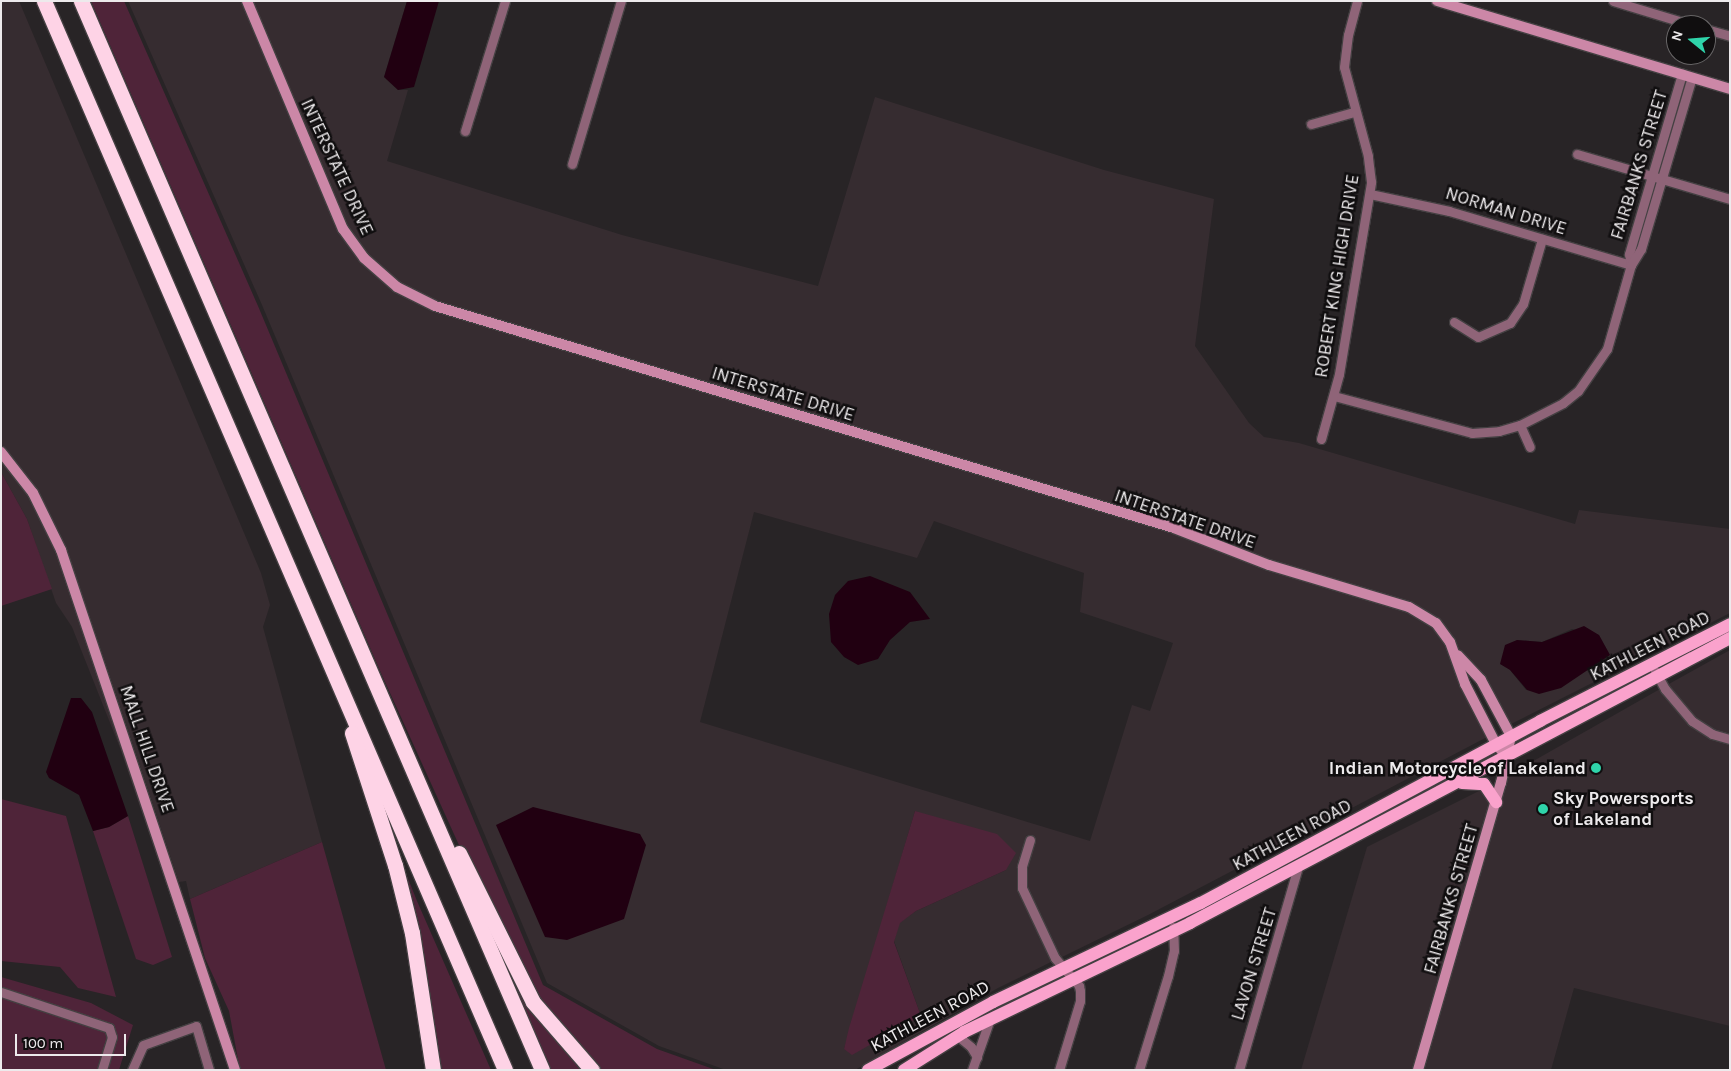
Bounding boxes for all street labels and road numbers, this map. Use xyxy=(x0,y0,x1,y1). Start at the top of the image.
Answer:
street label: FAIRBANKS STREET xyxy=(1606,88,1672,242)
street label: INTERSTATE DRIVE xyxy=(296,95,378,239)
street label: ROBERT KING HIGH DRIVE xyxy=(1310,173,1364,379)
street label: NORMAN DRIVE xyxy=(1443,182,1569,240)
street label: INTERSTATE DRIVE xyxy=(709,362,857,426)
street label: INTERSTATE DRIVE xyxy=(1112,485,1258,553)
street label: KATHLEEN ROAD xyxy=(1586,606,1714,686)
street label: MALL HILL DRIVE xyxy=(115,683,179,815)
street label: KATHLEEN ROAD xyxy=(1229,795,1355,875)
street label: FAIRBANKS STREET xyxy=(1419,822,1483,976)
street label: LAVON STREET xyxy=(1227,905,1281,1023)
street label: KATHLEEN ROAD xyxy=(867,976,993,1056)

